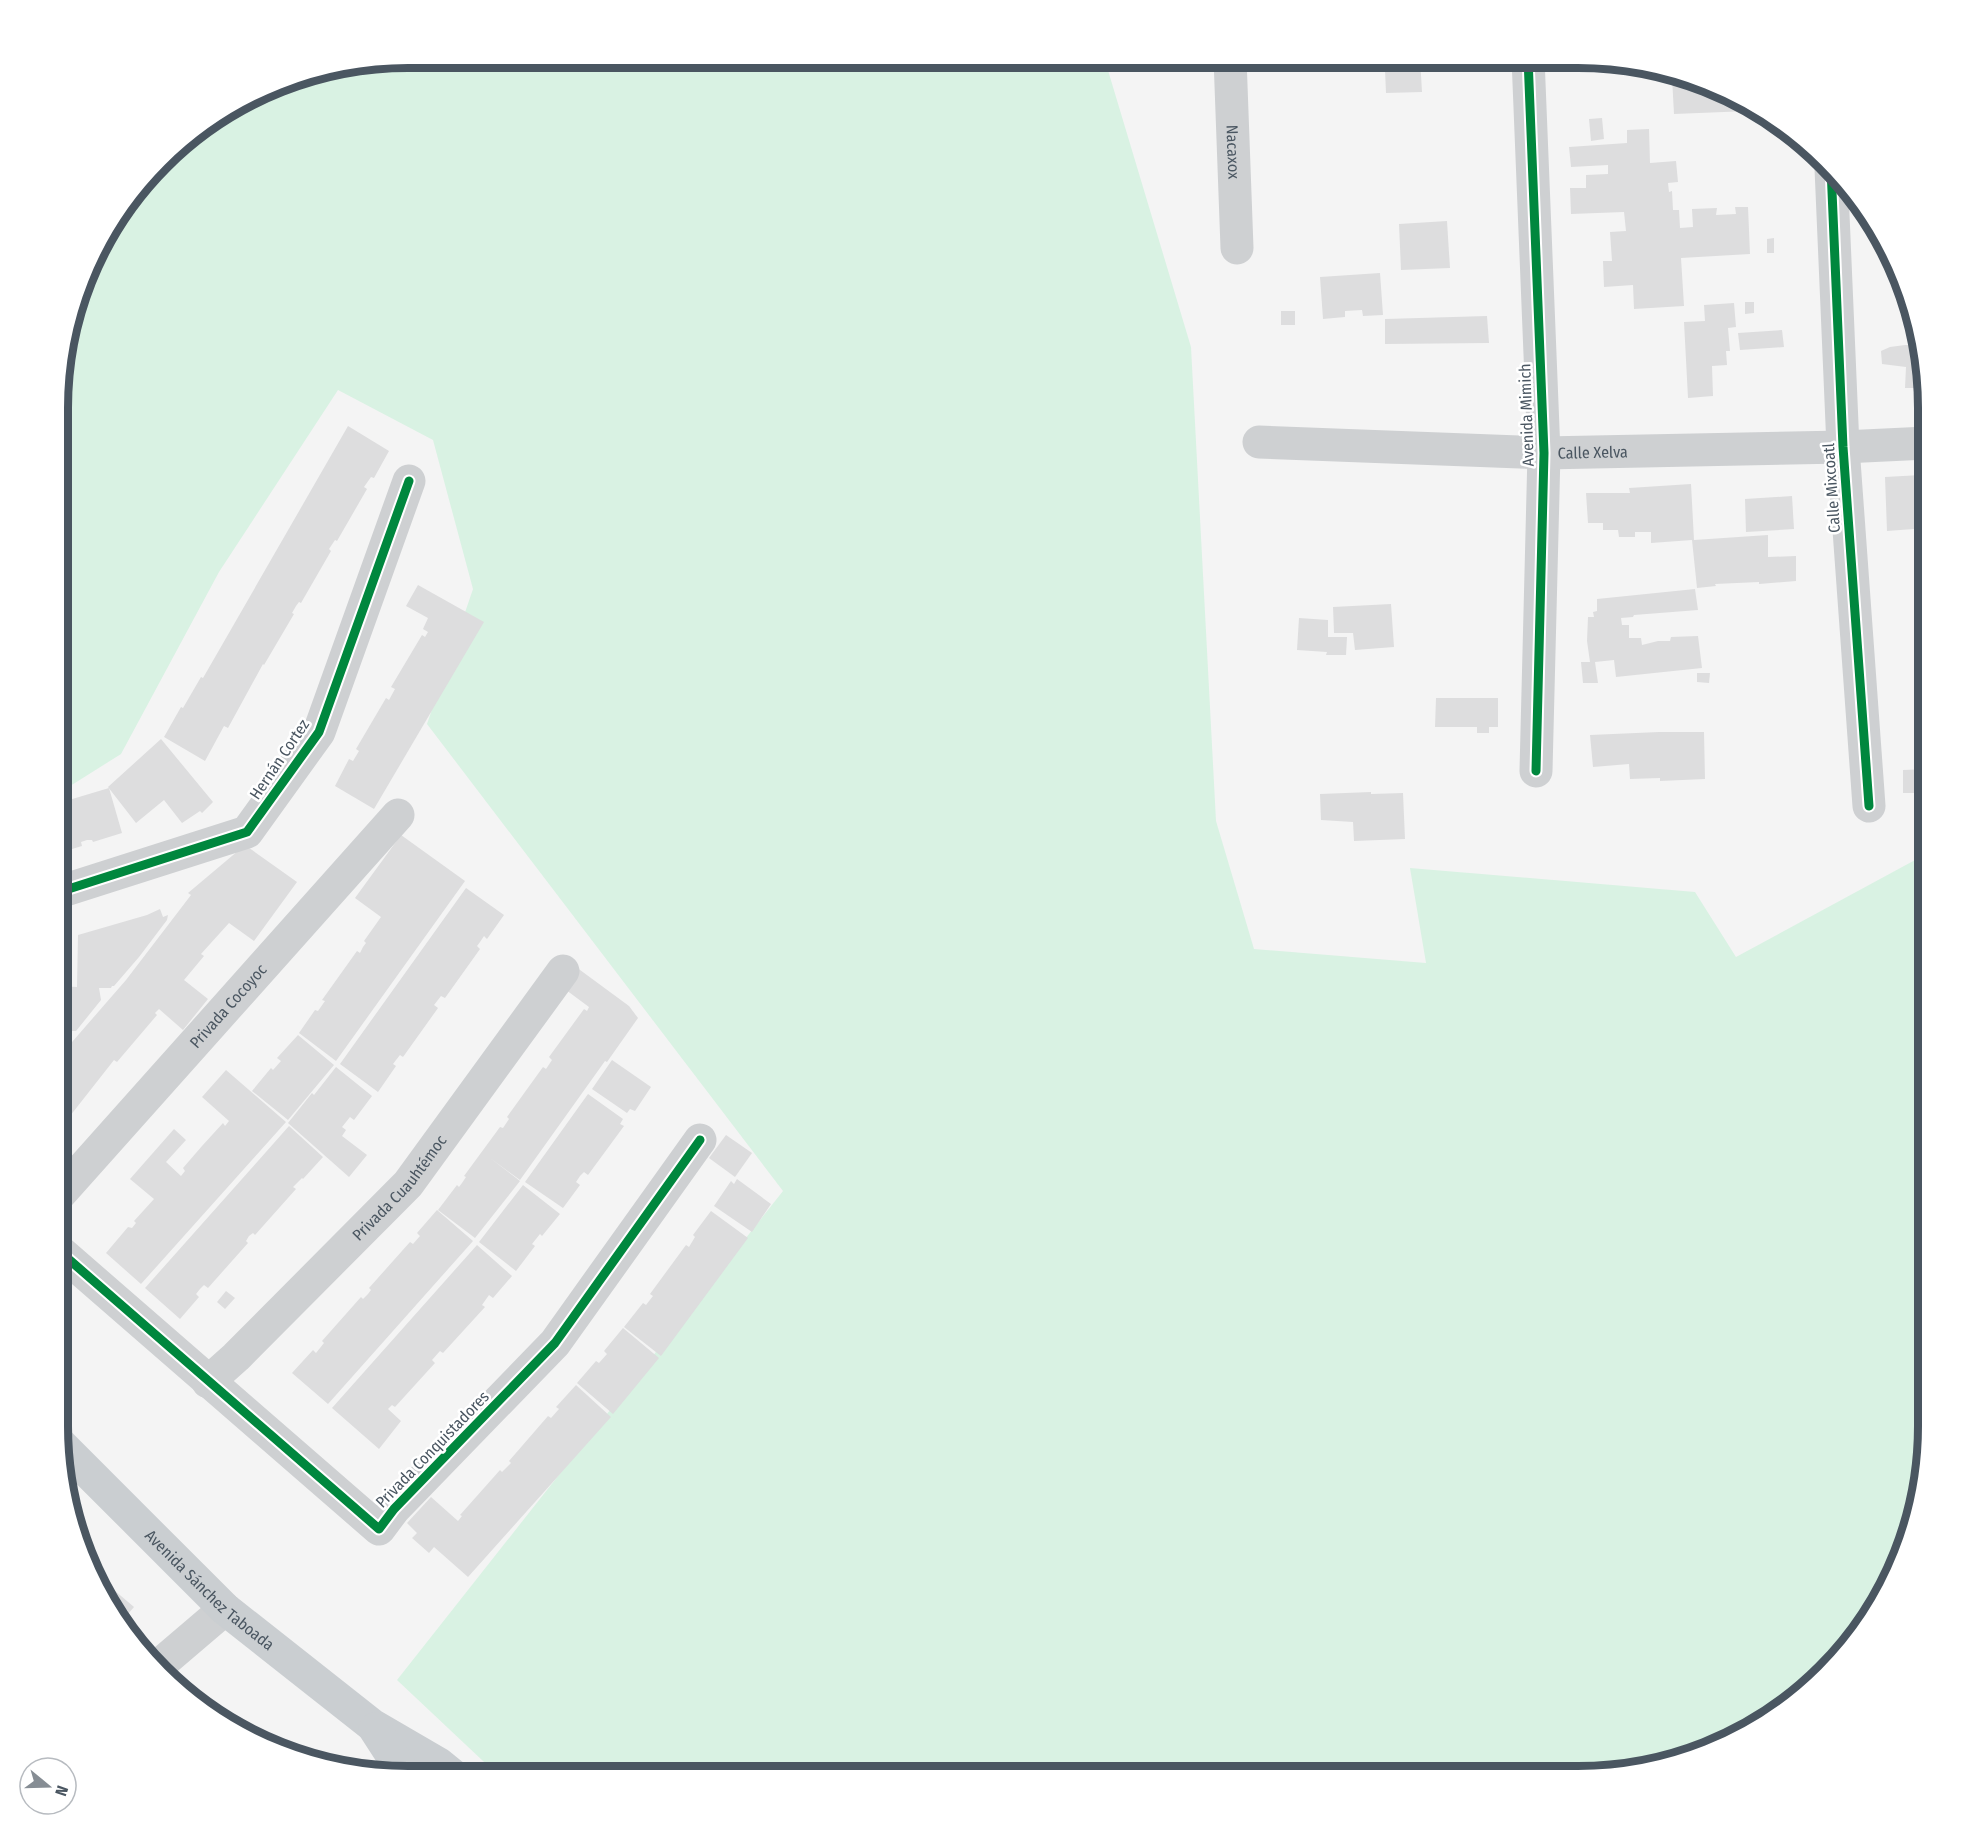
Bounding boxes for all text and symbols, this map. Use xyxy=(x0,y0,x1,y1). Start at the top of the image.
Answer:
street label: Nacaxox xyxy=(1222,124,1243,179)
street label: Avenida Mimich xyxy=(1515,363,1538,467)
street label: Calle Xelva xyxy=(1558,442,1628,463)
street label: Calle Mixcoatl xyxy=(1819,442,1844,533)
street label: Hernán Cortez xyxy=(246,716,313,803)
street label: Privada Cocoyoc xyxy=(186,960,271,1052)
street label: Privada Cuauhtémoc xyxy=(348,1131,451,1245)
street label: Privada Conquistadores xyxy=(372,1387,493,1512)
street label: Avenida Sánchez Taboada xyxy=(141,1526,278,1654)
north arrow xyxy=(18,1756,78,1816)
text: N xyxy=(51,1783,72,1798)

